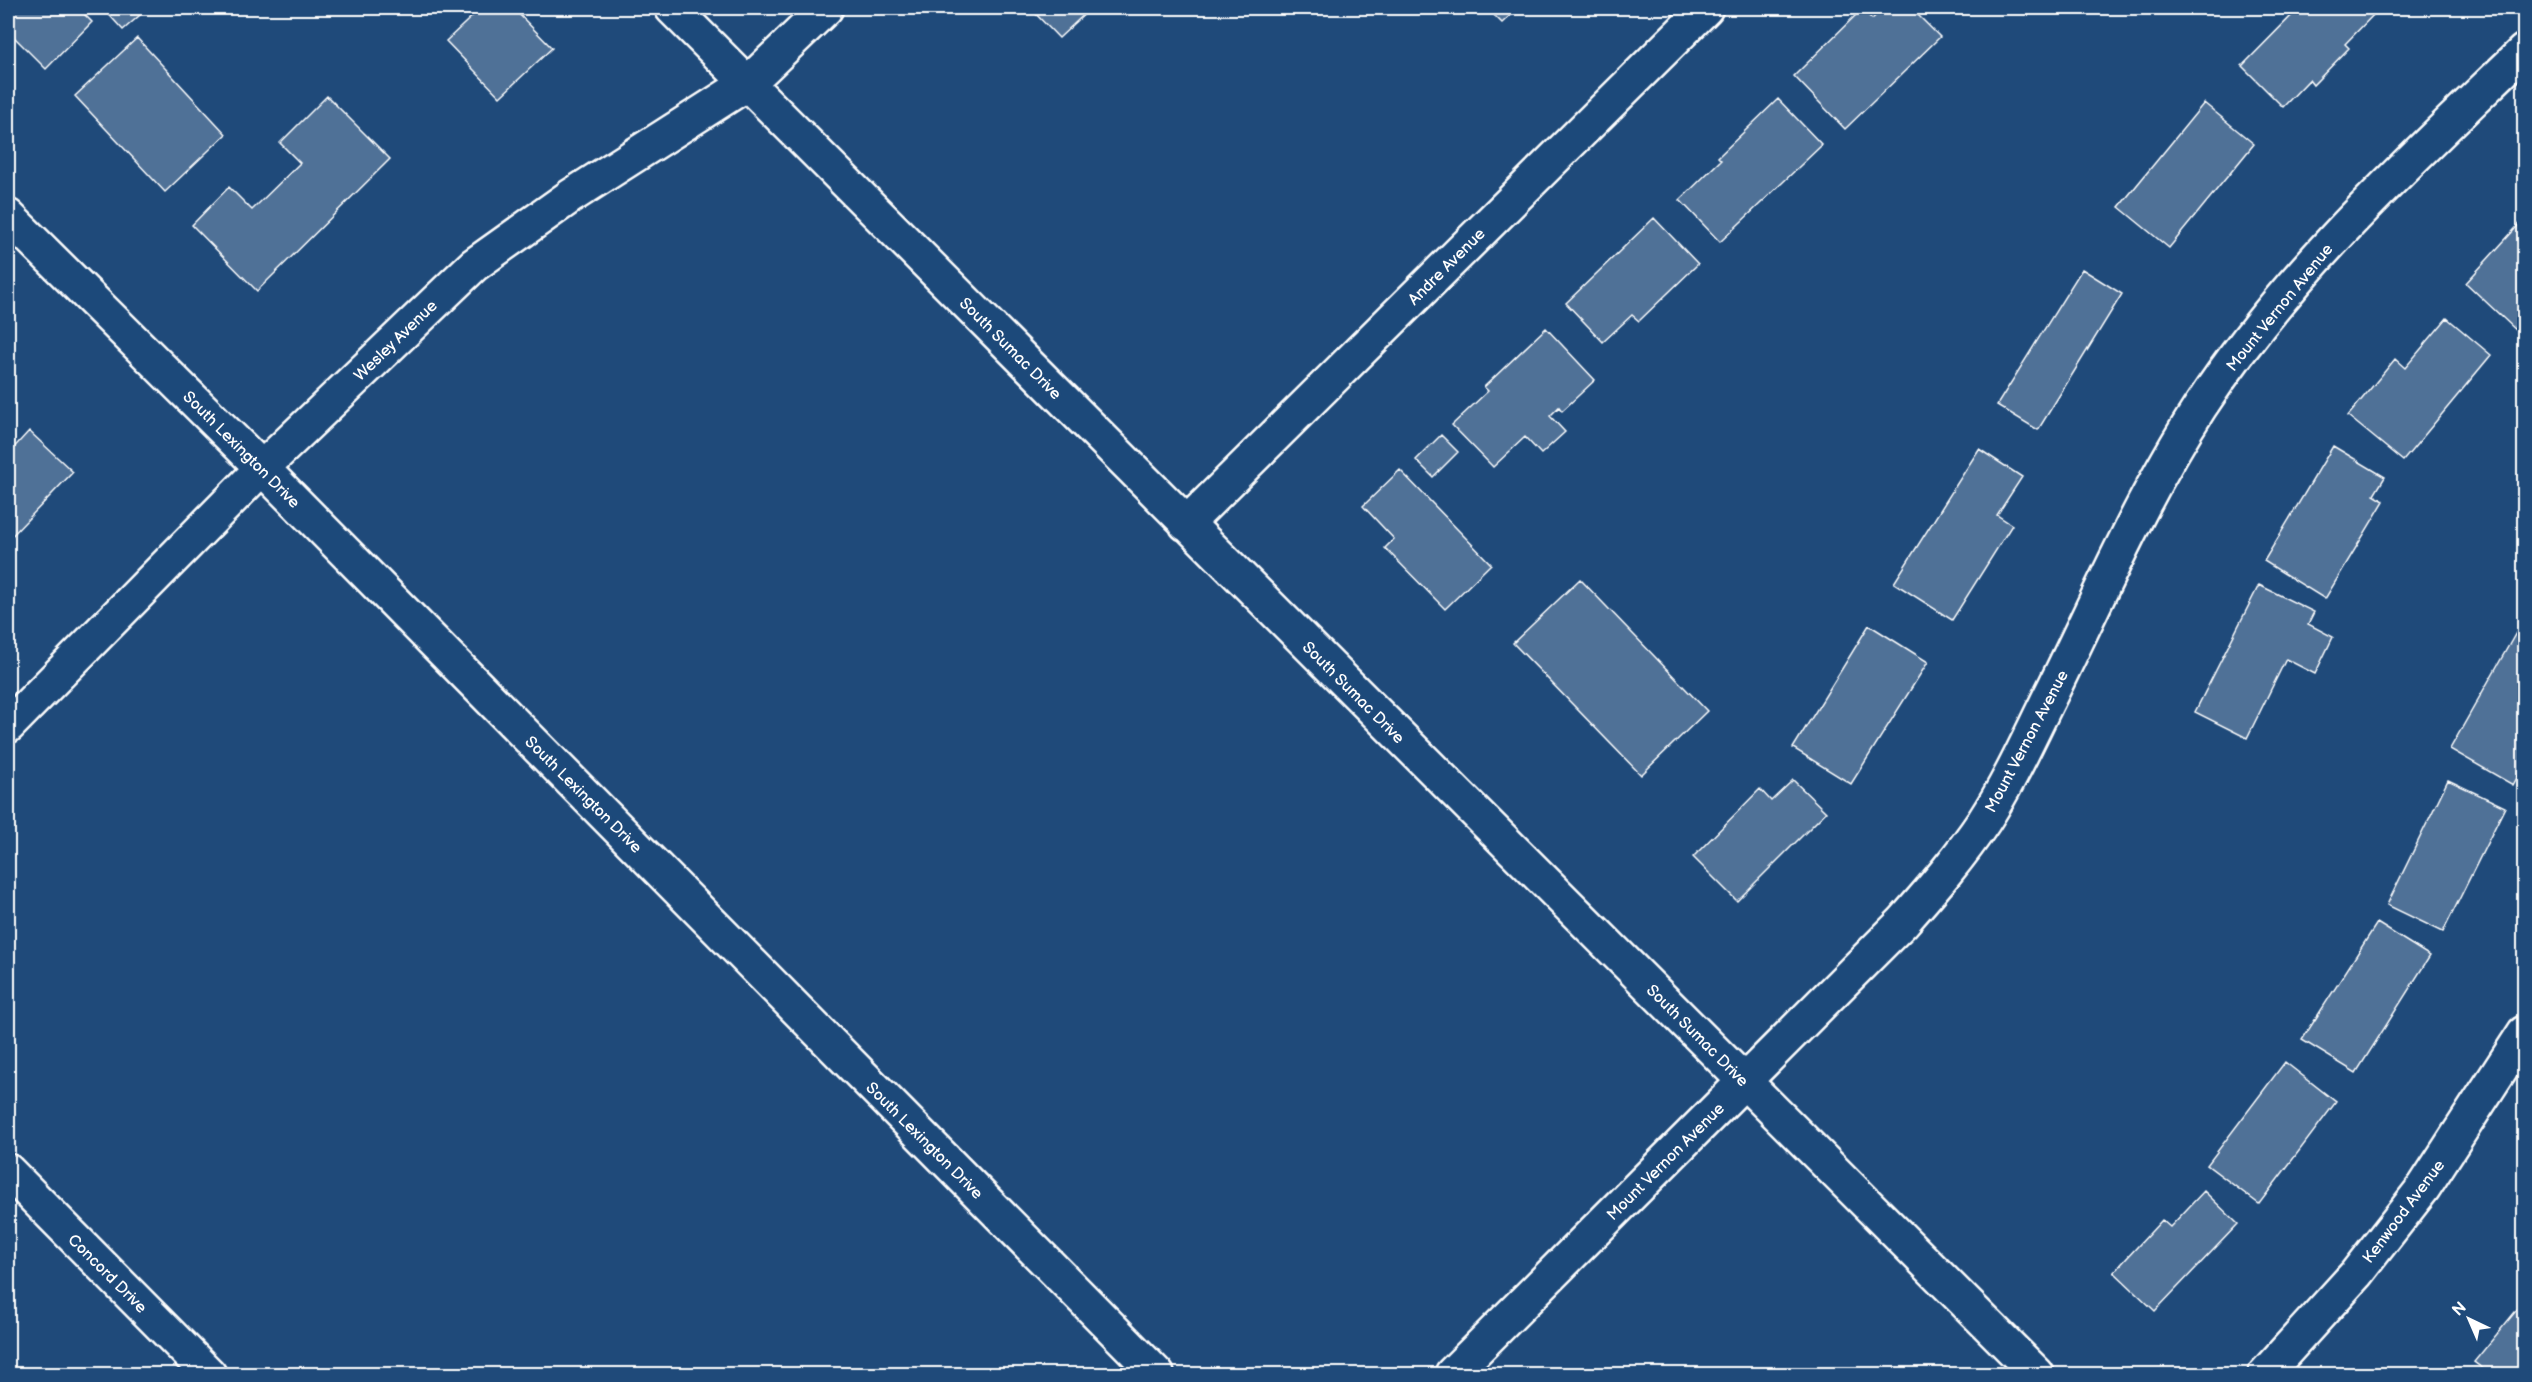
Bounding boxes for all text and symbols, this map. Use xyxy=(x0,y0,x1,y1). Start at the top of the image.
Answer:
street label: Andre Avenue xyxy=(1405,224,1490,309)
street label: Mount Vernon Avenue xyxy=(2223,240,2338,376)
street label: South Sumac Drive xyxy=(955,294,1065,404)
street label: Wesley Avenue xyxy=(351,296,442,385)
street label: South Lexington Drive xyxy=(179,388,304,513)
street label: South Sumac Drive xyxy=(1298,638,1408,748)
street label: Mount Vernon Avenue xyxy=(1982,667,2073,816)
street label: South Lexington Drive xyxy=(521,733,646,858)
street label: South Sumac Drive xyxy=(1642,981,1752,1091)
street label: South Lexington Drive xyxy=(862,1079,987,1204)
street label: Mount Vernon Avenue xyxy=(1603,1099,1729,1225)
street label: Kenwood Avenue xyxy=(2359,1156,2450,1267)
street label: Concord Drive xyxy=(64,1231,151,1318)
north arrow xyxy=(2439,1289,2499,1349)
text: N xyxy=(2449,1298,2471,1320)

